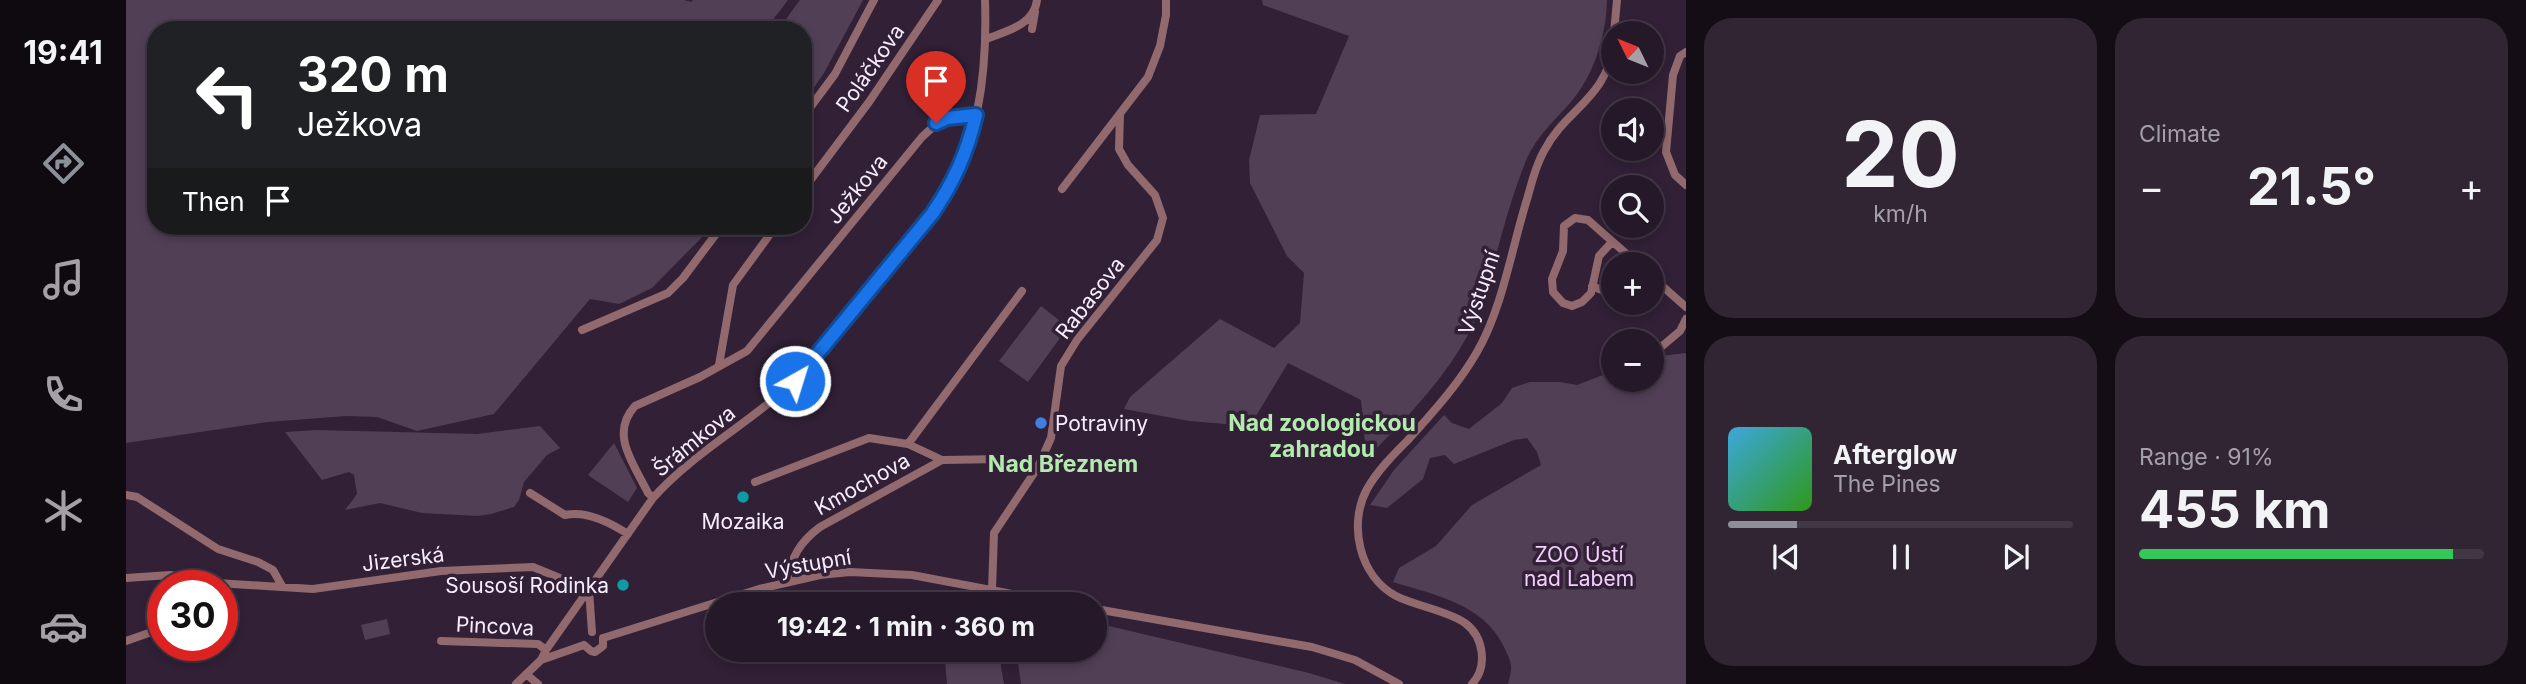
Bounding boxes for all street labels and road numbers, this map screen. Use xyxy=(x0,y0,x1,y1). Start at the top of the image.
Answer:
street label: Poláčkova xyxy=(831,19,909,117)
street label: Ježkova xyxy=(821,149,893,229)
street label: Výstupní xyxy=(1453,247,1505,338)
street label: Rabasova xyxy=(1050,252,1130,344)
street label: Šrámkova xyxy=(648,400,740,482)
street label: Kmochova xyxy=(810,448,914,520)
street label: Jizerská xyxy=(360,542,446,576)
street label: Výstupní xyxy=(763,544,854,584)
street label: Pincova xyxy=(455,611,535,641)

